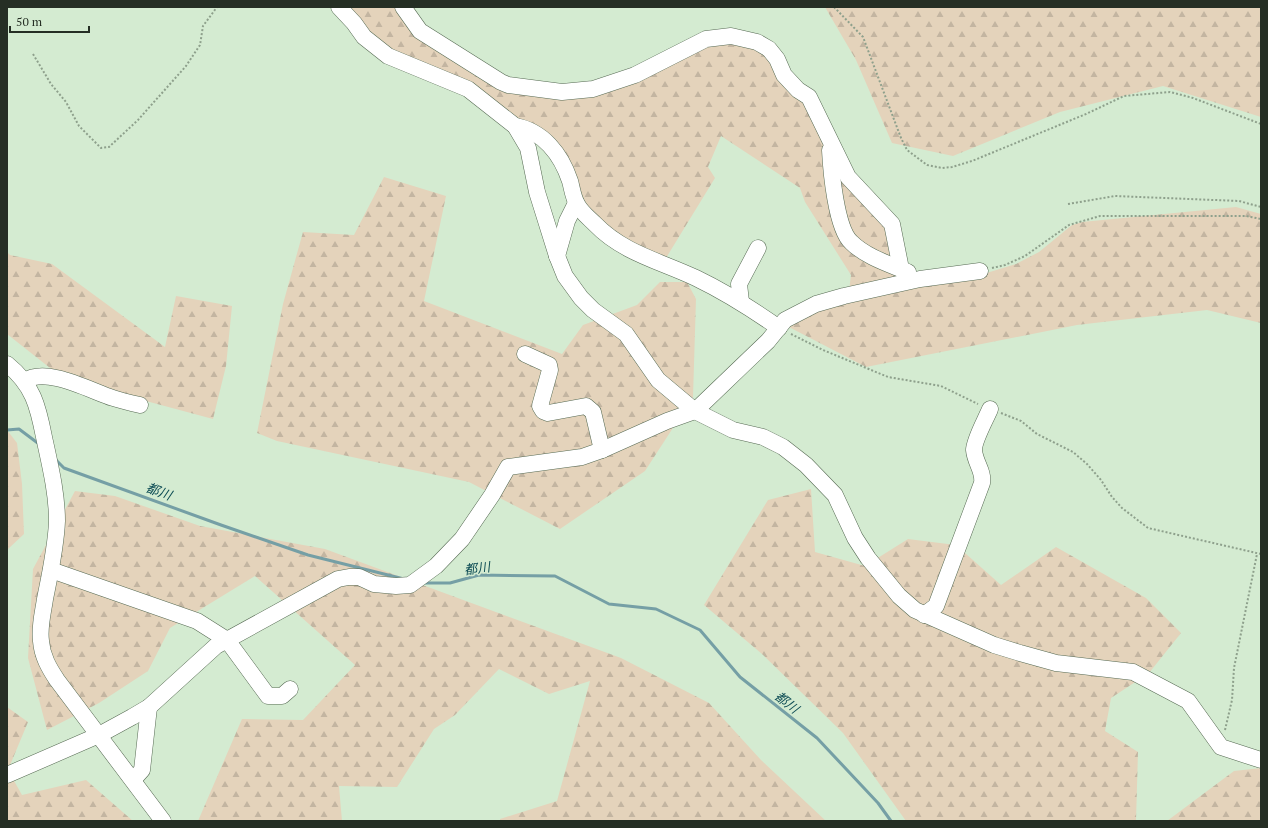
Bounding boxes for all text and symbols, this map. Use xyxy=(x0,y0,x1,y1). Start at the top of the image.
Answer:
scale bar xyxy=(10,8,89,34)
text: 50 m xyxy=(16,14,43,29)
water label: 都川 xyxy=(144,478,176,505)
water label: 都川 xyxy=(463,557,493,579)
water label: 都川 xyxy=(771,687,804,718)

